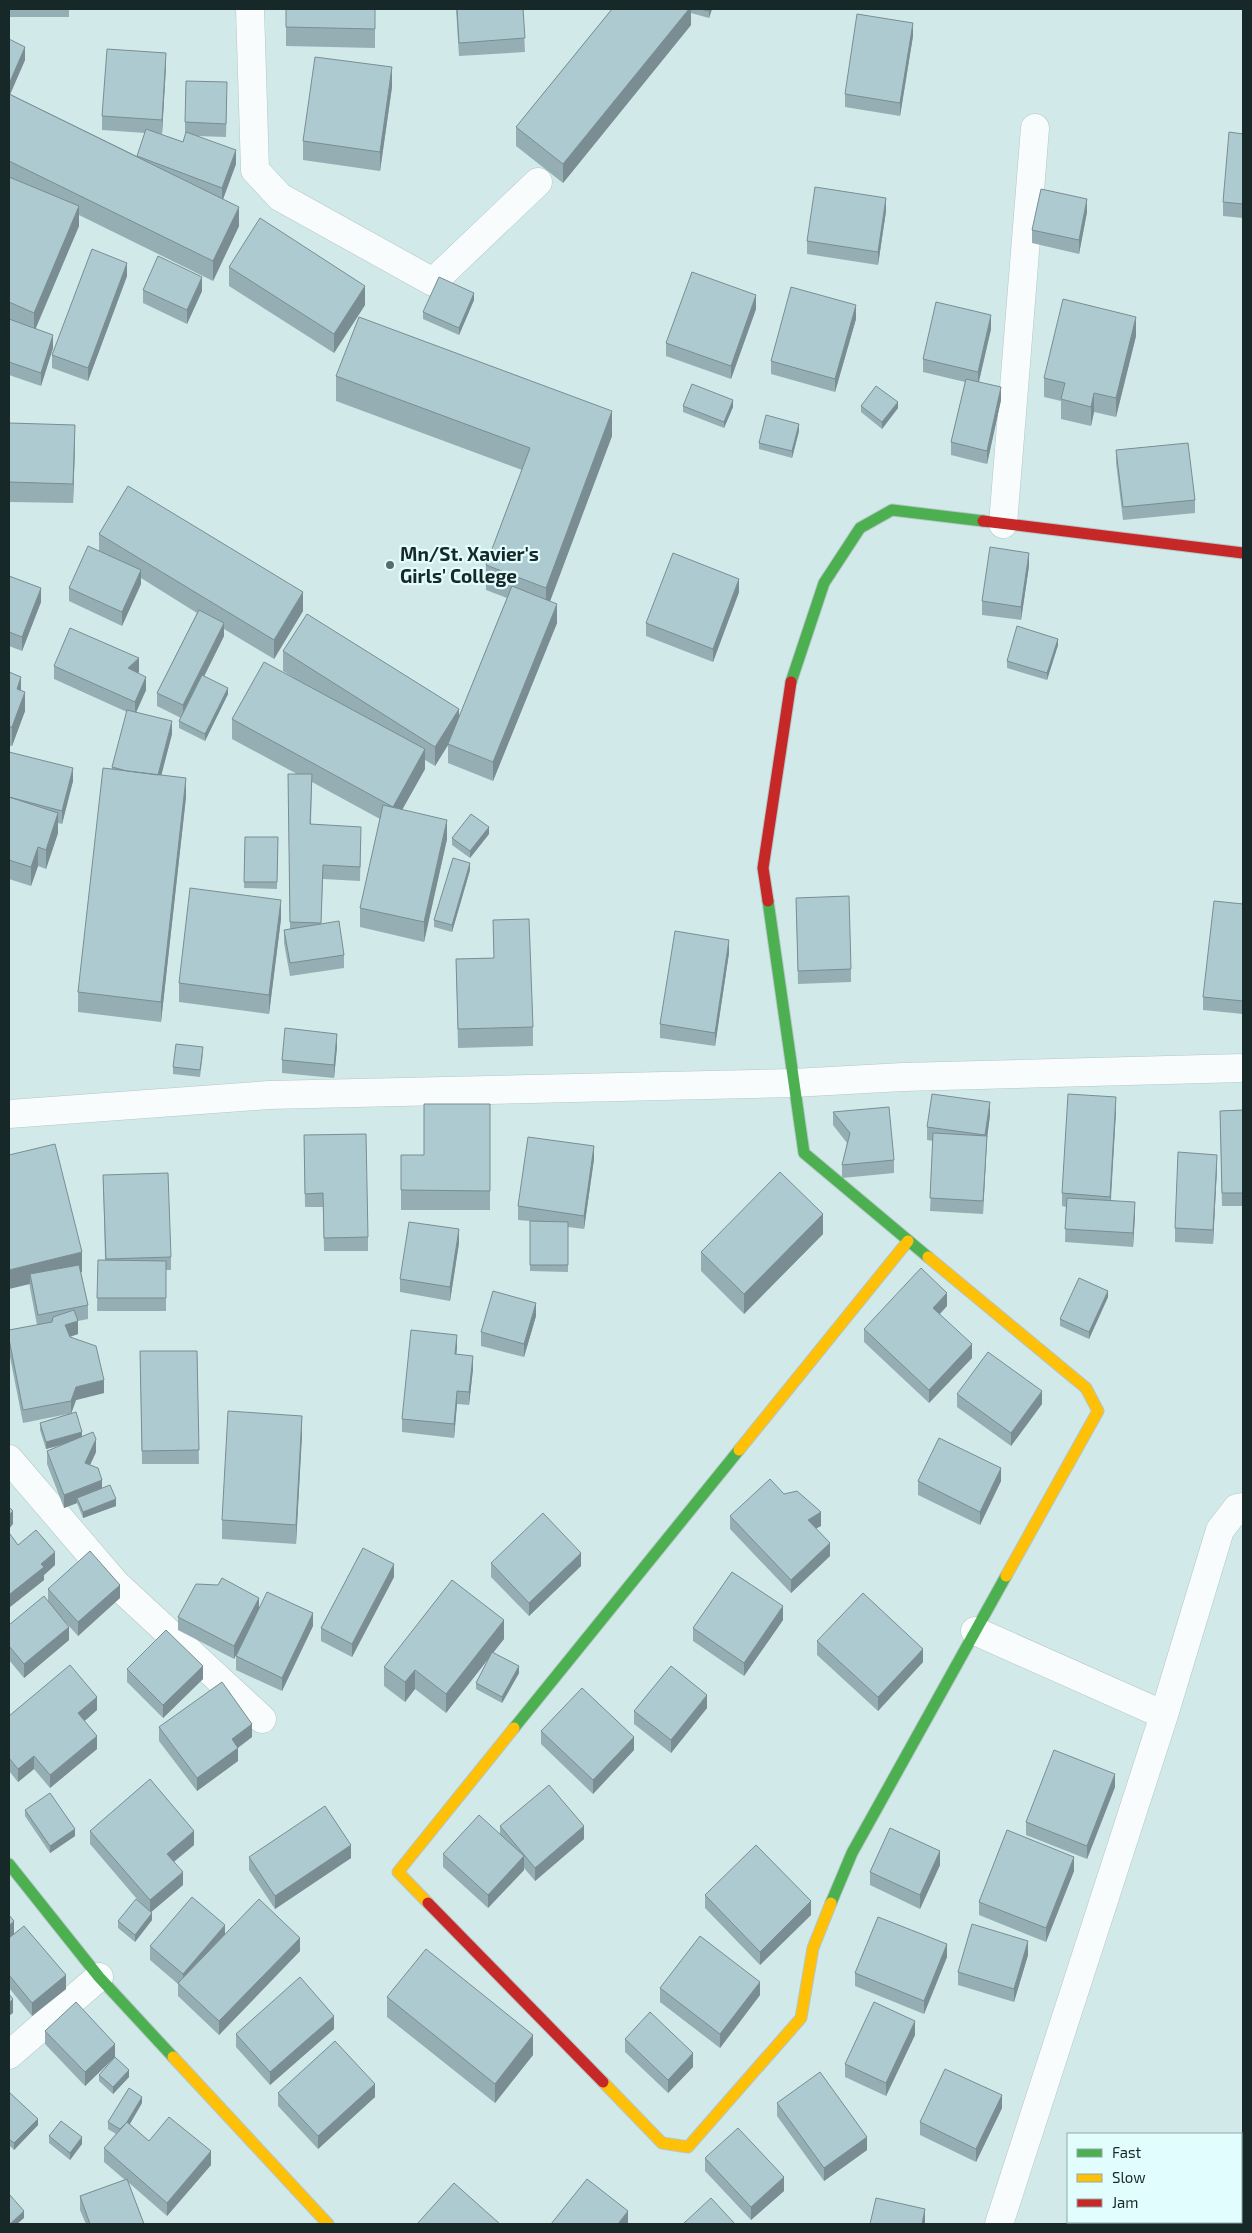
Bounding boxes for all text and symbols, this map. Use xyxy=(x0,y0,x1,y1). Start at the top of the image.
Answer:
place label: Mn/St. Xavier's Girls' College xyxy=(400,542,539,587)
marker: Mn/St. Xavier's Girls' College xyxy=(384,559,396,571)
legend xyxy=(1067,2133,1242,2223)
text: Fast xyxy=(1112,2143,1142,2161)
text: Slow xyxy=(1112,2168,1146,2186)
text: Jam xyxy=(1112,2193,1138,2211)

